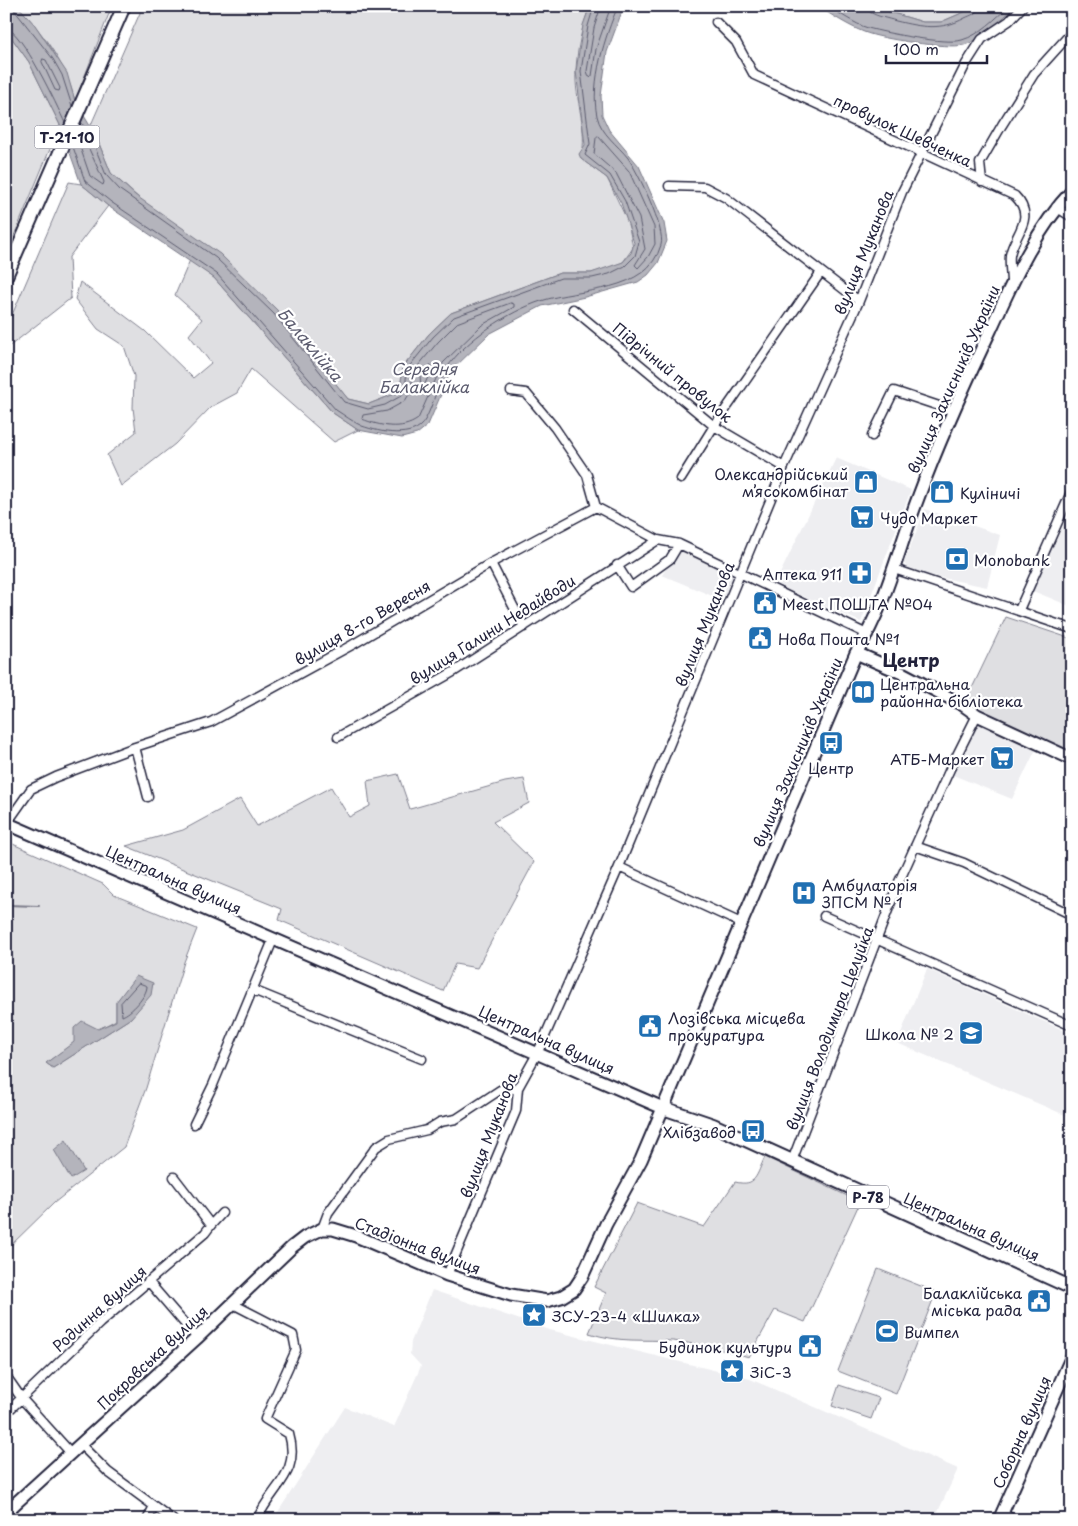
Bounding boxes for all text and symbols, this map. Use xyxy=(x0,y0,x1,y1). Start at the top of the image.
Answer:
scale bar xyxy=(886,32,987,64)
text: 100 m xyxy=(893,37,939,60)
street label: провулок Шевченка xyxy=(830,88,976,172)
road number: Т-21-10 xyxy=(34,125,100,148)
street label: вулиця Муканова xyxy=(827,186,899,318)
street label: вулиця Захисників України xyxy=(901,281,1005,477)
water label: Балаклійка xyxy=(273,302,350,387)
street label: Підрічний провулок xyxy=(608,316,738,428)
water label: Середня Балаклійка xyxy=(379,356,470,398)
place label: Олександрійський мʼясокомбінат xyxy=(714,462,849,502)
shop icon: Олександрійський мʼясокомбінат xyxy=(853,469,879,495)
shop icon: Куліничі xyxy=(929,479,955,505)
place label: Куліничі xyxy=(960,481,1020,504)
supermarket icon: Чудо Маркет xyxy=(849,504,875,530)
place label: Чудо Маркет xyxy=(880,506,978,529)
bank icon: Monobank xyxy=(944,546,970,572)
place label: Monobank xyxy=(974,548,1050,571)
street label: вулиця Муканова xyxy=(668,558,740,690)
pharmacy icon: Аптека 911 xyxy=(847,560,873,586)
place label: Аптека 911 xyxy=(763,562,842,585)
street label: вулиця Галини Недайводи xyxy=(405,569,579,689)
street label: вулиця 8-го Вересня xyxy=(290,574,434,670)
public building icon: Meest ПОШТА №04 xyxy=(752,590,778,616)
place label: Meest ПОШТА №04 xyxy=(782,592,933,615)
public building icon: Нова Пошта №1 xyxy=(747,625,773,651)
place label: Нова Пошта №1 xyxy=(778,627,900,650)
district label: Центр xyxy=(883,646,939,673)
street label: вулиця Захисників України xyxy=(747,654,847,850)
place label: Центральна районна бібліотека xyxy=(880,672,1023,712)
library icon: Центральна районна бібліотека xyxy=(850,679,876,705)
bus stop icon: Центр xyxy=(818,730,844,756)
supermarket icon: АТБ-Маркет xyxy=(989,745,1015,771)
place label: АТБ-Маркет xyxy=(890,747,985,770)
place label: Центр xyxy=(808,756,854,779)
street label: Центральна вулиця xyxy=(102,839,246,919)
place label: Амбулаторія ЗПСМ № 1 xyxy=(822,873,918,913)
hospital icon: Амбулаторія ЗПСМ № 1 xyxy=(791,880,817,906)
street label: вулиця Володимира Целуйка xyxy=(779,922,879,1133)
street label: Центральна вулиця xyxy=(475,999,619,1079)
place label: Лозівська місцева прокуратура xyxy=(668,1006,806,1046)
public building icon: Лозівська місцева прокуратура xyxy=(637,1013,663,1039)
school or university icon: Школа № 2 xyxy=(958,1020,984,1046)
place label: Школа № 2 xyxy=(865,1022,954,1045)
street label: вулиця Муканова xyxy=(453,1068,523,1201)
bus stop icon: Хлібзавод xyxy=(740,1118,766,1144)
place label: Хлібзавод xyxy=(663,1120,736,1143)
road number: Р-78 xyxy=(847,1186,889,1208)
street label: Центральна вулиця xyxy=(900,1186,1044,1266)
street label: Стадіонна вулиця xyxy=(352,1210,484,1280)
street label: Родинна вулиця xyxy=(47,1260,151,1356)
place label: Балаклійська міська рада xyxy=(923,1281,1023,1321)
public building icon: Балаклійська міська рада xyxy=(1026,1288,1052,1314)
street label: Покровська вулиця xyxy=(91,1299,213,1415)
place icon: ЗСУ-23-4 «Шилка» xyxy=(521,1302,547,1328)
place label: ЗСУ-23-4 «Шилка» xyxy=(552,1304,701,1327)
sports icon: Вимпел xyxy=(874,1318,900,1344)
place label: Вимпел xyxy=(904,1320,960,1343)
public building icon: Будинок культури xyxy=(797,1333,823,1359)
place label: Будинок культури xyxy=(659,1335,792,1358)
place icon: ЗіС-3 xyxy=(719,1358,745,1384)
place label: ЗіС-3 xyxy=(750,1360,792,1383)
street label: Соборна вулиця xyxy=(986,1372,1056,1492)

